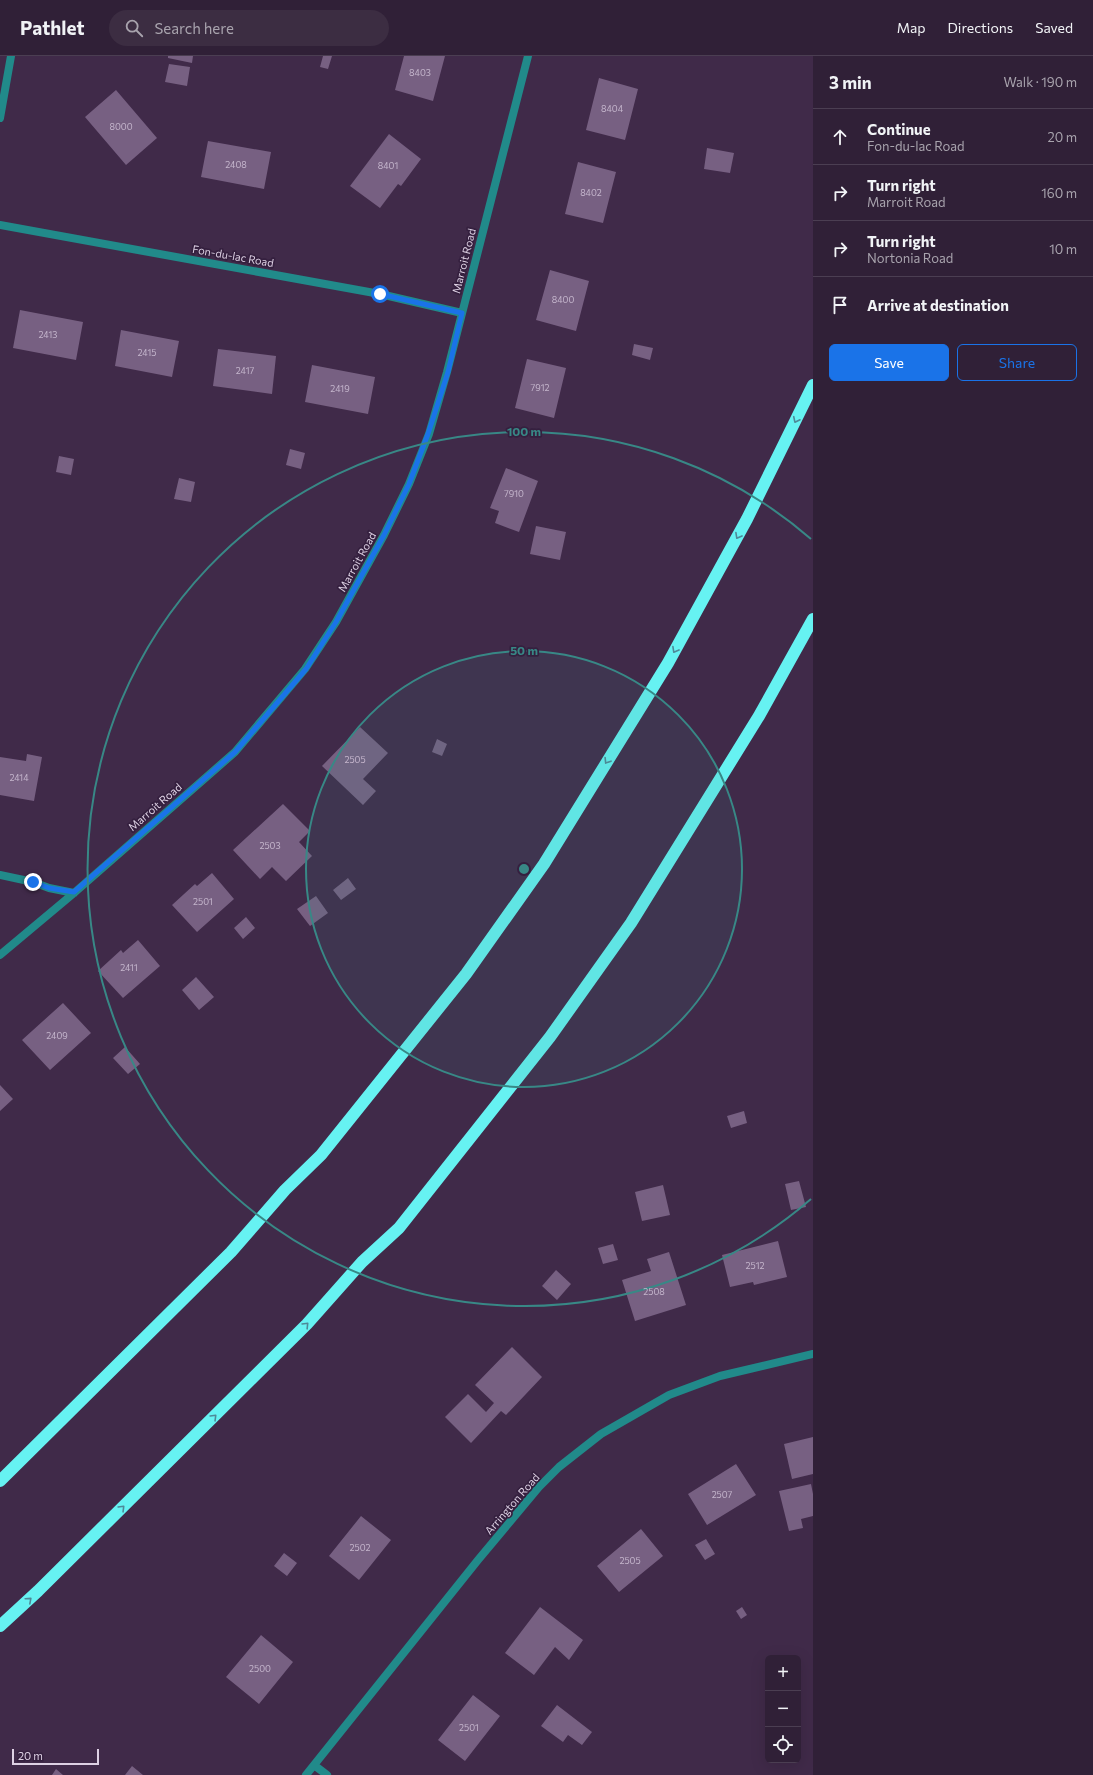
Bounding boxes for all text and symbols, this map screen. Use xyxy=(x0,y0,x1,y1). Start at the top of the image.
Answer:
search box xyxy=(109,10,389,46)
text: Pathlet xyxy=(20,16,85,39)
icon: search xyxy=(123,17,145,39)
text: Search here xyxy=(155,19,234,37)
text: Map xyxy=(897,19,926,36)
text: Directions xyxy=(948,19,1013,36)
text: Saved xyxy=(1035,19,1073,36)
house number: 8403 xyxy=(409,67,431,78)
text: 3 min xyxy=(829,72,872,93)
text: Walk · 190 m xyxy=(1003,74,1077,90)
house number: 8404 xyxy=(601,103,624,114)
text: Continue xyxy=(867,120,931,138)
house number: 8000 xyxy=(109,121,133,132)
icon: ahead xyxy=(829,126,851,148)
text: 20 m xyxy=(1048,129,1077,145)
text: Fon-du-lac Road xyxy=(867,138,965,154)
house number: 2408 xyxy=(225,159,247,170)
house number: 8401 xyxy=(378,160,398,171)
text: Turn right xyxy=(867,176,936,194)
icon: right xyxy=(829,182,851,204)
text: 160 m xyxy=(1041,185,1077,201)
house number: 8402 xyxy=(580,187,602,198)
text: Marroit Road xyxy=(867,194,946,210)
street label: Marroit Road xyxy=(449,227,478,295)
text: Turn right xyxy=(867,232,936,250)
icon: right xyxy=(829,238,851,260)
text: 10 m xyxy=(1049,241,1077,257)
street label: Fon-du-lac Road xyxy=(191,242,275,269)
text: Nortonia Road xyxy=(867,250,953,266)
route start xyxy=(371,285,389,303)
house number: 8400 xyxy=(552,294,574,305)
icon: arrive xyxy=(829,294,851,316)
text: Arrive at destination xyxy=(867,296,1009,314)
house number: 2413 xyxy=(39,329,57,340)
button: Save xyxy=(829,344,949,381)
button: Share xyxy=(957,344,1077,381)
house number: 2415 xyxy=(138,347,156,358)
house number: 2417 xyxy=(236,365,255,376)
house number: 7912 xyxy=(530,382,550,393)
house number: 2419 xyxy=(330,383,350,394)
one-way arrow xyxy=(793,416,801,423)
text: 100 m xyxy=(507,424,541,438)
house number: 7910 xyxy=(504,488,524,499)
street label: Marroit Road xyxy=(335,530,378,594)
one-way arrow xyxy=(735,532,742,539)
text: 50 m xyxy=(510,643,538,657)
one-way arrow xyxy=(673,646,680,653)
house number: 2505 xyxy=(344,754,366,765)
one-way arrow xyxy=(605,757,612,764)
house number: 2414 xyxy=(9,772,29,783)
street label: Marroit Road xyxy=(125,780,184,833)
house number: 2503 xyxy=(259,840,281,851)
centre of rings xyxy=(517,862,531,876)
route end xyxy=(24,873,42,891)
house number: 2501 xyxy=(193,896,213,907)
house number: 2411 xyxy=(120,962,138,973)
house number: 2409 xyxy=(46,1030,68,1041)
house number: 2512 xyxy=(746,1260,765,1271)
house number: 2508 xyxy=(643,1286,665,1297)
one-way arrow xyxy=(301,1322,309,1330)
one-way arrow xyxy=(209,1414,217,1422)
street label: Arrington Road xyxy=(482,1471,542,1537)
house number: 2507 xyxy=(712,1489,733,1500)
one-way arrow xyxy=(117,1506,124,1513)
house number: 2502 xyxy=(350,1542,371,1553)
house number: 2505 xyxy=(619,1555,641,1566)
one-way arrow xyxy=(24,1597,32,1604)
map controls xyxy=(765,1655,801,1763)
button: + xyxy=(765,1655,801,1691)
house number: 2500 xyxy=(249,1663,271,1674)
button: − xyxy=(765,1691,801,1727)
house number: 2501 xyxy=(459,1722,479,1733)
button: locate xyxy=(765,1727,801,1763)
scale bar xyxy=(12,1747,99,1766)
text: 20 m xyxy=(18,1749,43,1762)

